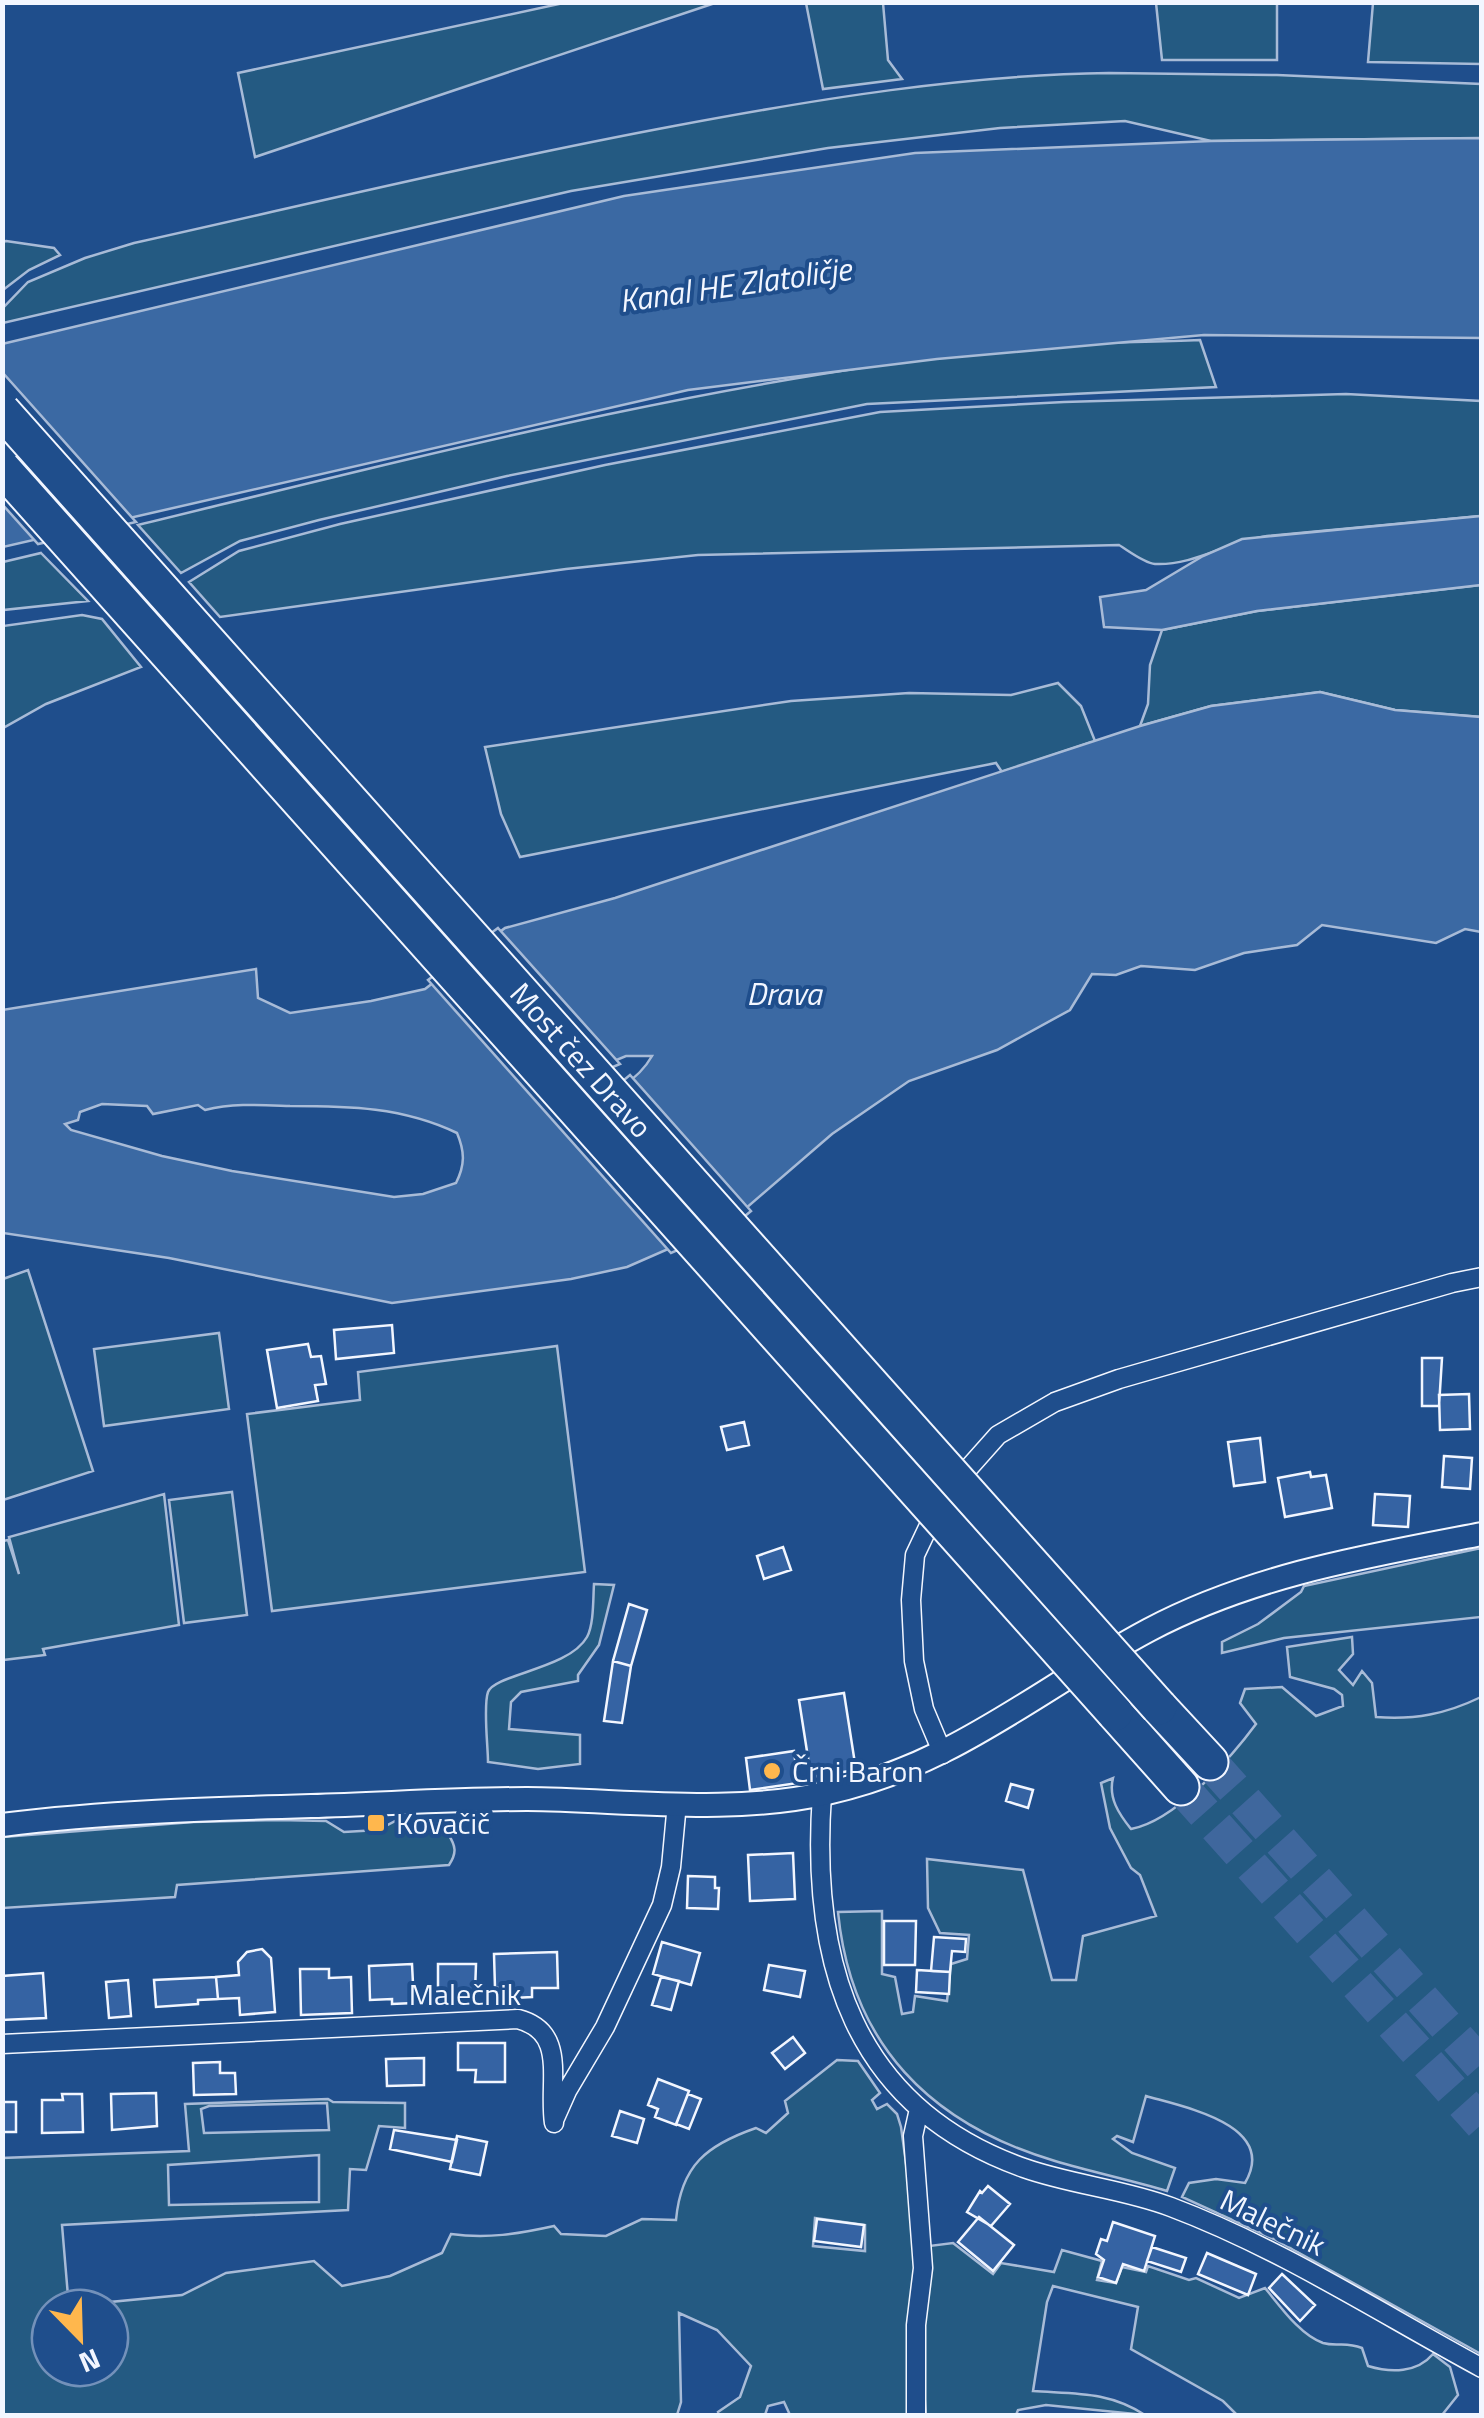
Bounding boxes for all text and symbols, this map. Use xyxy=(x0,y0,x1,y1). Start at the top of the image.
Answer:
water label: Kanal HE Zlatoličje xyxy=(616,244,856,324)
water label: Drava xyxy=(746,969,824,1017)
street label: Most čez Dravo xyxy=(499,972,663,1148)
place label: Črni Baron xyxy=(792,1748,923,1794)
marker: Črni Baron xyxy=(761,1760,783,1782)
place label: Kovačič xyxy=(396,1800,490,1846)
marker: Kovačič xyxy=(365,1812,387,1834)
street label: Malečnik xyxy=(409,1971,521,2017)
street label: Malečnik xyxy=(1212,2177,1334,2267)
north arrow xyxy=(30,2288,130,2388)
text: N xyxy=(73,2338,107,2385)

